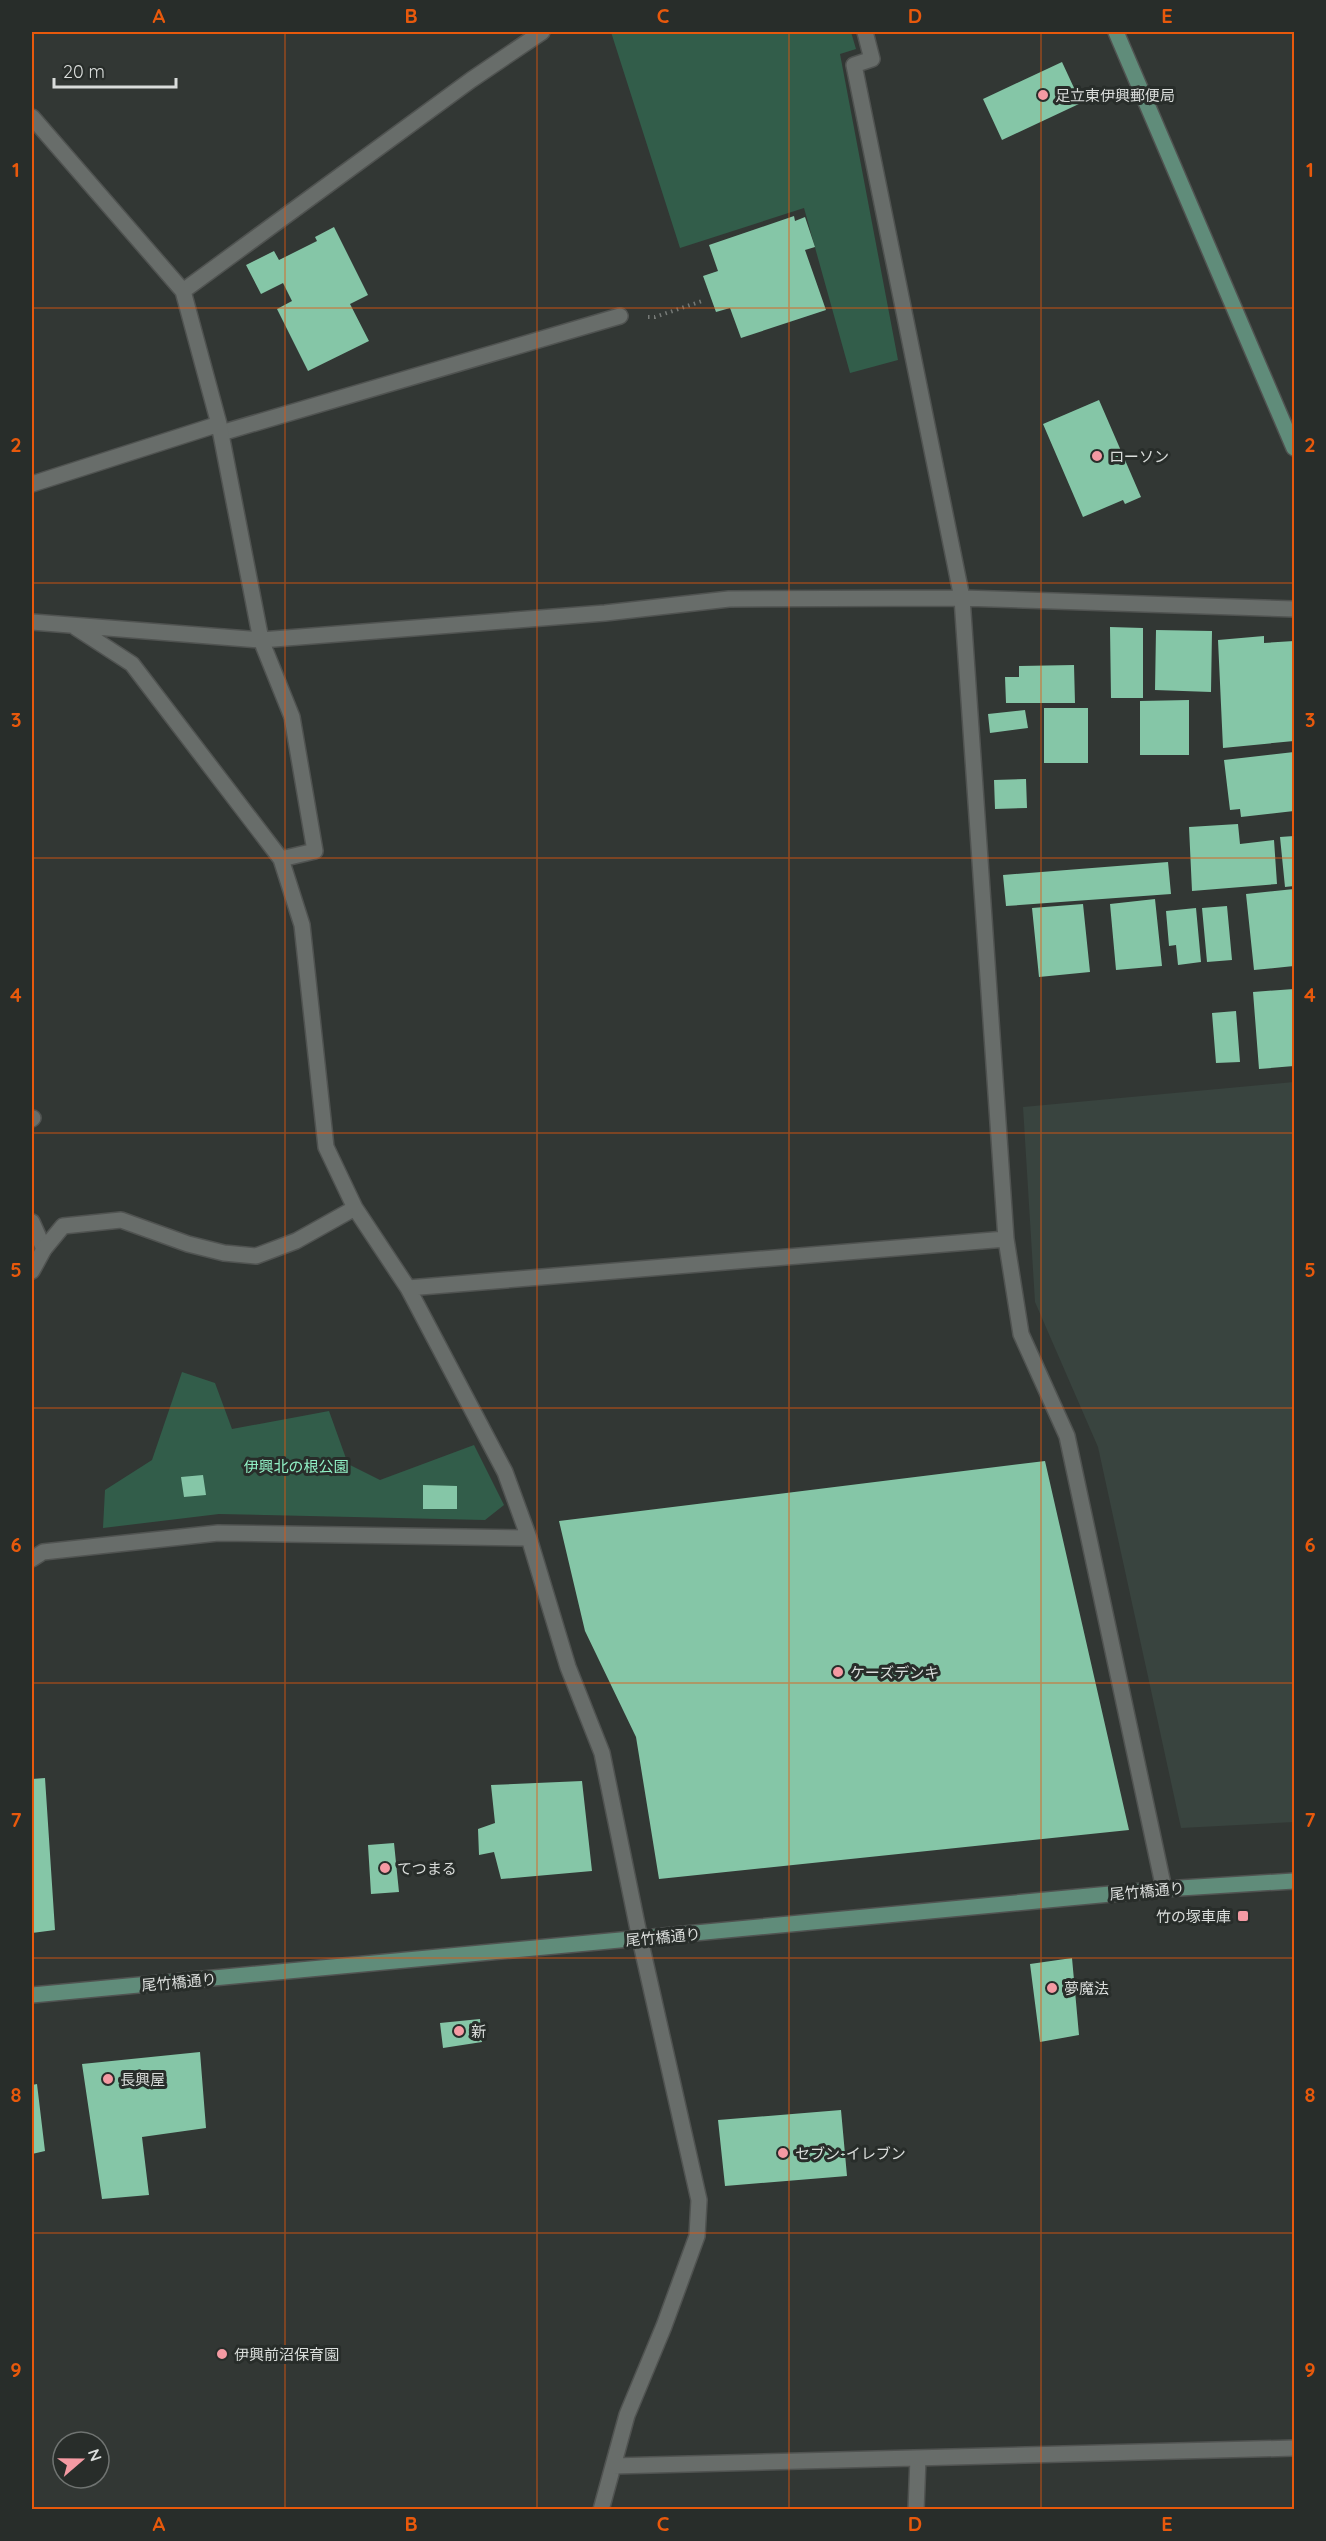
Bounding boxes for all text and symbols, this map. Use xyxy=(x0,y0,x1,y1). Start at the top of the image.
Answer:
text: A xyxy=(153,3,166,28)
text: B xyxy=(404,3,418,28)
text: C xyxy=(657,3,670,28)
text: D xyxy=(908,3,922,28)
text: E xyxy=(1161,3,1173,28)
scale bar xyxy=(54,51,176,89)
text: 20 m xyxy=(63,60,105,83)
place label: 足立東伊興郵便局 xyxy=(1055,86,1175,105)
marker: 足立東伊興郵便局 xyxy=(1036,88,1050,102)
text: 1 xyxy=(12,157,20,182)
text: 1 xyxy=(1306,157,1314,182)
text: 2 xyxy=(10,432,22,457)
text: 2 xyxy=(1304,432,1316,457)
place label: ローソン xyxy=(1109,447,1169,466)
marker: ローソン xyxy=(1090,449,1104,463)
text: 3 xyxy=(11,707,21,732)
text: 3 xyxy=(1305,707,1315,732)
text: 4 xyxy=(10,982,22,1007)
text: 4 xyxy=(1304,982,1316,1007)
text: 5 xyxy=(10,1257,22,1282)
text: 5 xyxy=(1304,1257,1316,1282)
park label: 伊興北の根公園 xyxy=(243,1457,349,1476)
text: 6 xyxy=(10,1532,22,1557)
text: 6 xyxy=(1304,1532,1316,1557)
place label: ケーズデンキ xyxy=(850,1663,939,1682)
marker: ケーズデンキ xyxy=(831,1665,845,1679)
text: 7 xyxy=(11,1807,22,1832)
text: 7 xyxy=(1305,1807,1316,1832)
place label: てつまる xyxy=(397,1859,457,1878)
marker: てつまる xyxy=(378,1861,392,1875)
street label: 尾竹橋通り xyxy=(1109,1878,1185,1904)
place label: 竹の塚車庫 xyxy=(1156,1907,1231,1926)
marker: 竹の塚車庫 xyxy=(1236,1909,1250,1923)
street label: 尾竹橋通り xyxy=(625,1924,701,1950)
street label: 尾竹橋通り xyxy=(141,1969,217,1995)
place label: 夢魔法 xyxy=(1064,1979,1109,1998)
marker: 夢魔法 xyxy=(1045,1981,1059,1995)
place label: 新 xyxy=(471,2022,486,2041)
marker: 新 xyxy=(452,2024,466,2038)
place label: 長興屋 xyxy=(120,2070,165,2089)
marker: 長興屋 xyxy=(101,2072,115,2086)
text: 8 xyxy=(11,2082,22,2107)
text: 8 xyxy=(1305,2082,1316,2107)
place label: セブン-イレブン xyxy=(795,2144,906,2163)
marker: セブン-イレブン xyxy=(776,2146,790,2160)
place label: 伊興前沼保育園 xyxy=(234,2345,339,2364)
marker: 伊興前沼保育園 xyxy=(215,2347,229,2361)
text: 9 xyxy=(10,2357,22,2382)
text: 9 xyxy=(1304,2357,1316,2382)
north arrow xyxy=(51,2430,111,2490)
text: N xyxy=(84,2446,107,2464)
text: A xyxy=(153,2511,166,2536)
text: B xyxy=(404,2511,418,2536)
text: C xyxy=(657,2511,670,2536)
text: D xyxy=(908,2511,922,2536)
text: E xyxy=(1161,2511,1173,2536)

